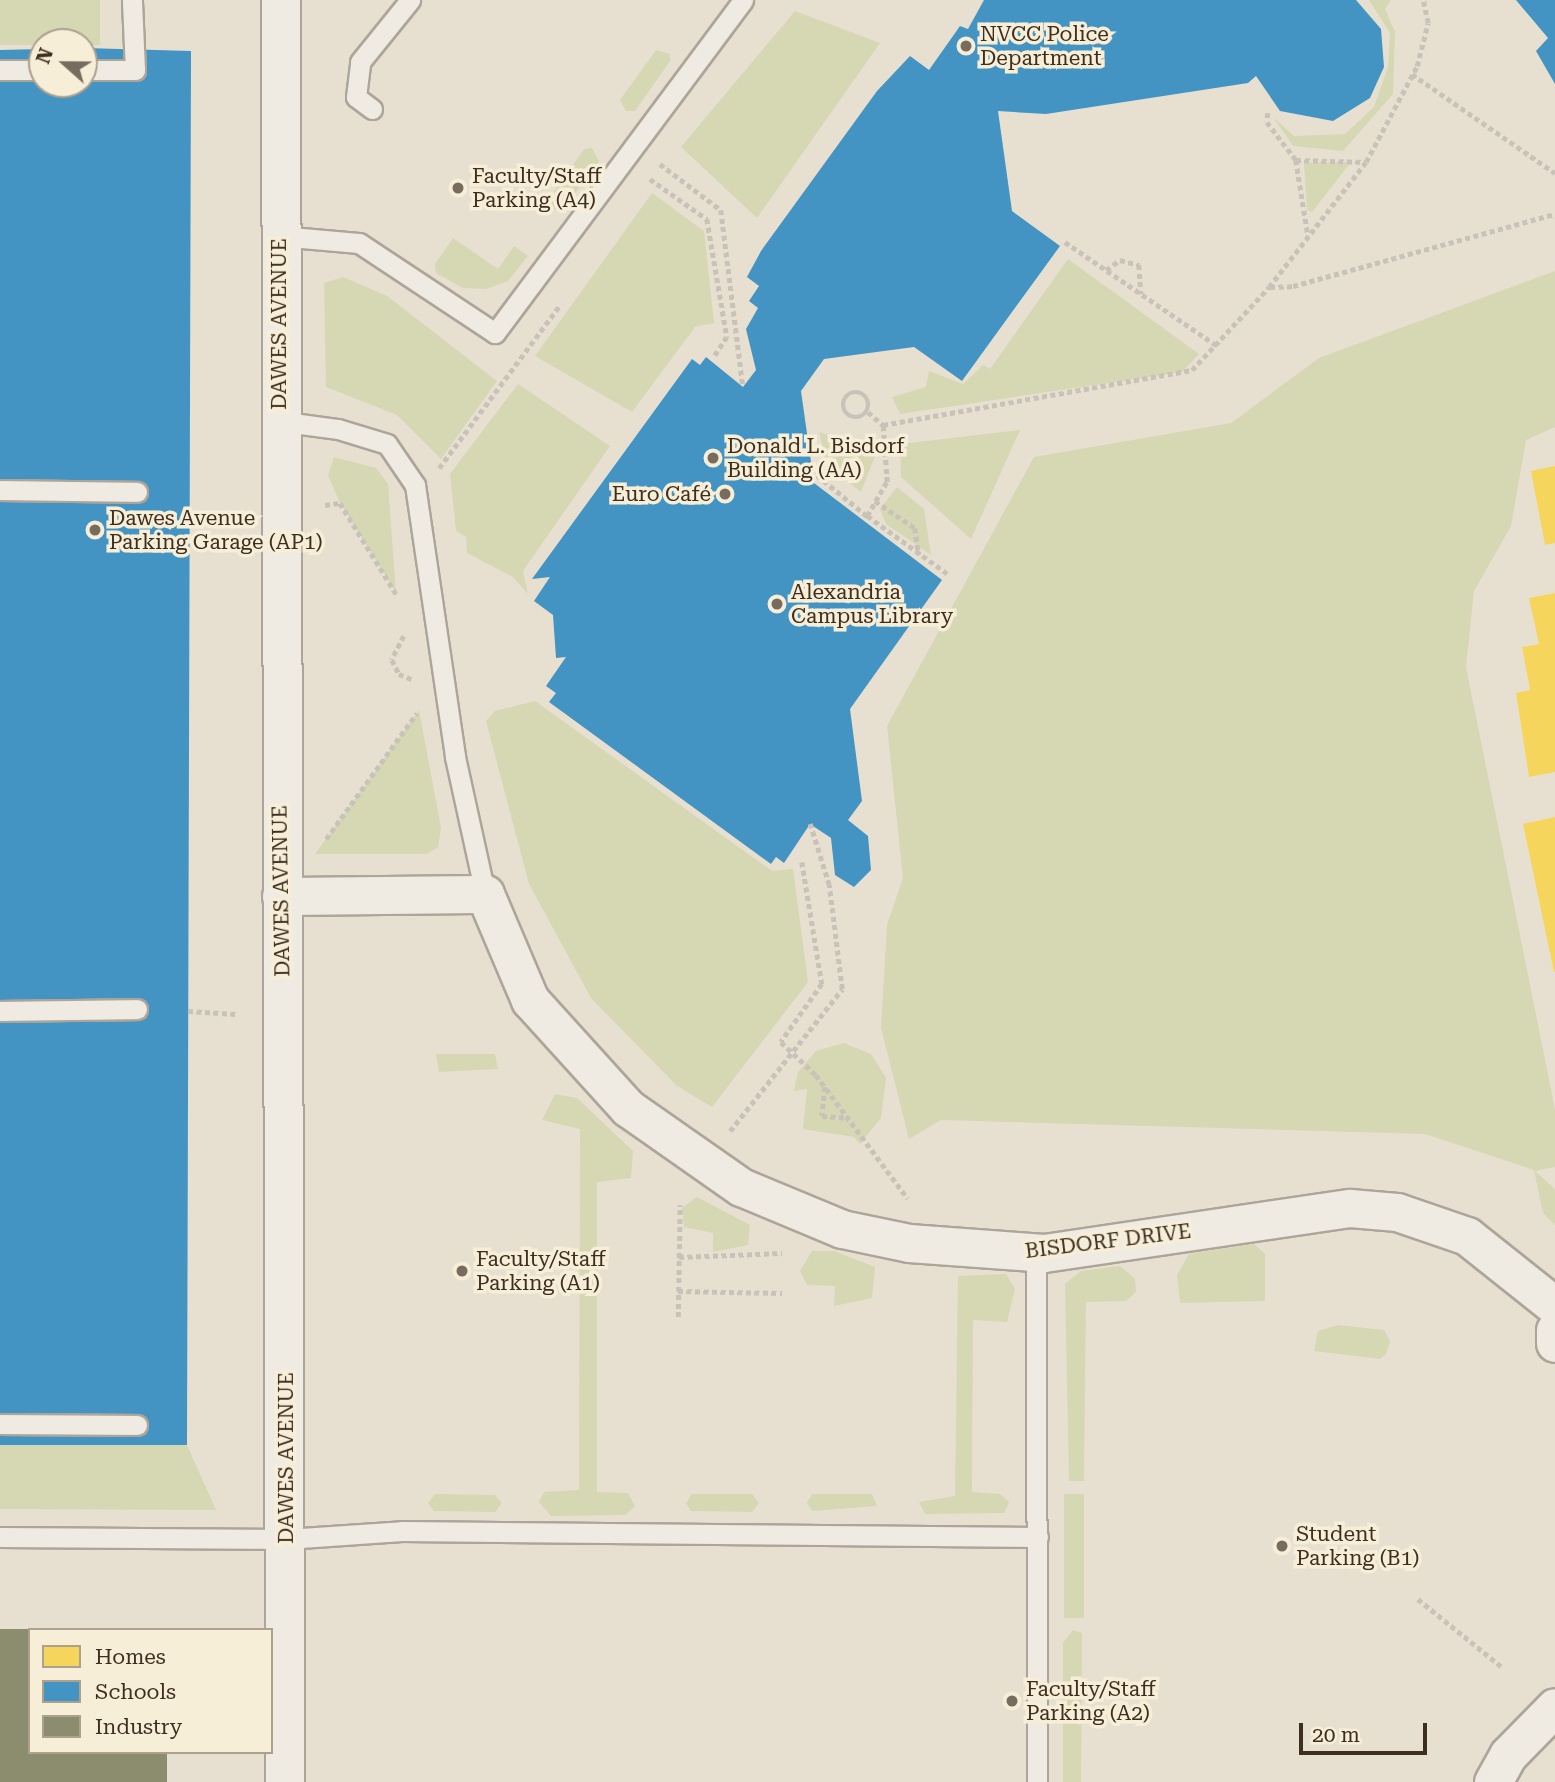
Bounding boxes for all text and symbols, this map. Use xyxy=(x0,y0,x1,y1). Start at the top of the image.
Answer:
place label: NVCC Police Department xyxy=(980,21,1109,71)
north arrow xyxy=(28,28,98,98)
marker: NVCC Police Department xyxy=(958,38,974,54)
text: N xyxy=(31,45,58,67)
place label: Faculty/Staff Parking (A4) xyxy=(472,163,601,213)
marker: Faculty/Staff Parking (A4) xyxy=(450,180,466,196)
street label: DAWES AVENUE xyxy=(266,238,292,410)
place label: Donald L. Bisdorf Building (AA) xyxy=(727,433,904,483)
marker: Donald L. Bisdorf Building (AA) xyxy=(705,450,721,466)
place label: Euro Café xyxy=(612,481,711,507)
marker: Euro Café xyxy=(717,486,733,502)
place label: Dawes Avenue Parking Garage (AP1) xyxy=(109,505,323,555)
marker: Dawes Avenue Parking Garage (AP1) xyxy=(87,522,103,538)
place label: Alexandria Campus Library xyxy=(791,579,953,629)
marker: Alexandria Campus Library xyxy=(769,596,785,612)
street label: DAWES AVENUE xyxy=(267,805,295,977)
street label: BISDORF DRIVE xyxy=(1023,1218,1193,1264)
place label: Faculty/Staff Parking (A1) xyxy=(476,1246,605,1296)
marker: Faculty/Staff Parking (A1) xyxy=(454,1263,470,1279)
street label: DAWES AVENUE xyxy=(273,1372,299,1544)
place label: Student Parking (B1) xyxy=(1296,1521,1419,1571)
marker: Student Parking (B1) xyxy=(1274,1538,1290,1554)
legend xyxy=(28,1628,273,1754)
text: Homes xyxy=(95,1645,166,1669)
place label: Faculty/Staff Parking (A2) xyxy=(1026,1676,1155,1726)
text: Schools xyxy=(95,1680,176,1704)
marker: Faculty/Staff Parking (A2) xyxy=(1004,1693,1020,1709)
scale bar xyxy=(1303,1708,1431,1752)
text: Industry xyxy=(95,1715,182,1739)
text: 20 m xyxy=(1312,1723,1360,1747)

